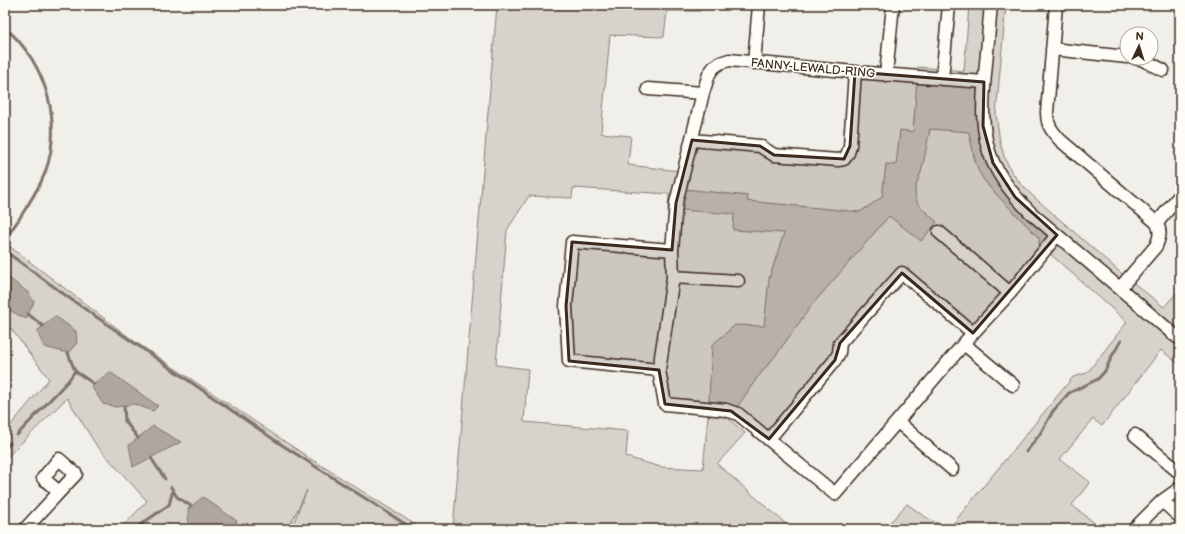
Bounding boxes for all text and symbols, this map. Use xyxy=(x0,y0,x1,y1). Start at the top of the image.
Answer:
north arrow xyxy=(1119,26,1159,66)
text: N xyxy=(1135,30,1144,43)
street label: FANNY-LEWALD-RING xyxy=(750,56,876,81)

